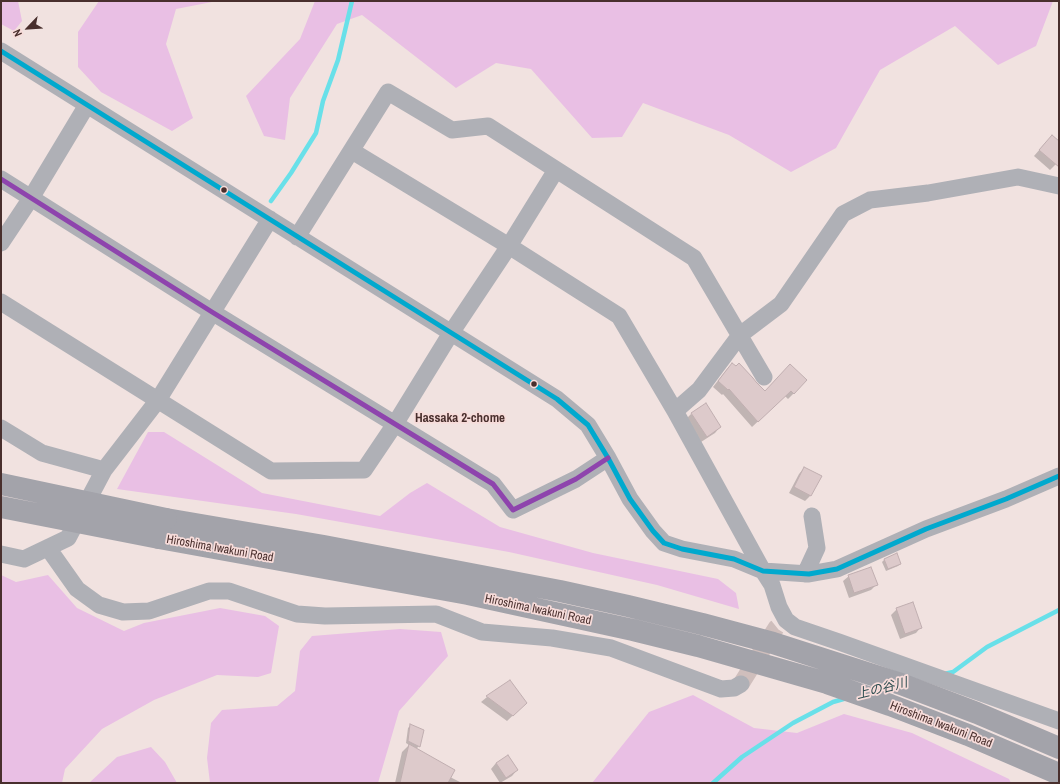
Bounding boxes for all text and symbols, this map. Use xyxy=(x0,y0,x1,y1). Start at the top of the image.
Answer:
north arrow xyxy=(8,8,48,48)
text: N xyxy=(9,27,25,39)
unlabelled marker xyxy=(219,185,229,195)
unlabelled marker xyxy=(529,379,539,389)
district label: Hassaka 2-chome xyxy=(415,411,505,427)
street label: Hiroshima Iwakuni Road xyxy=(165,533,275,565)
street label: Hiroshima Iwakuni Road xyxy=(484,592,592,628)
water label: 上の谷川 xyxy=(855,675,909,703)
street label: Hiroshima Iwakuni Road xyxy=(888,699,994,751)

